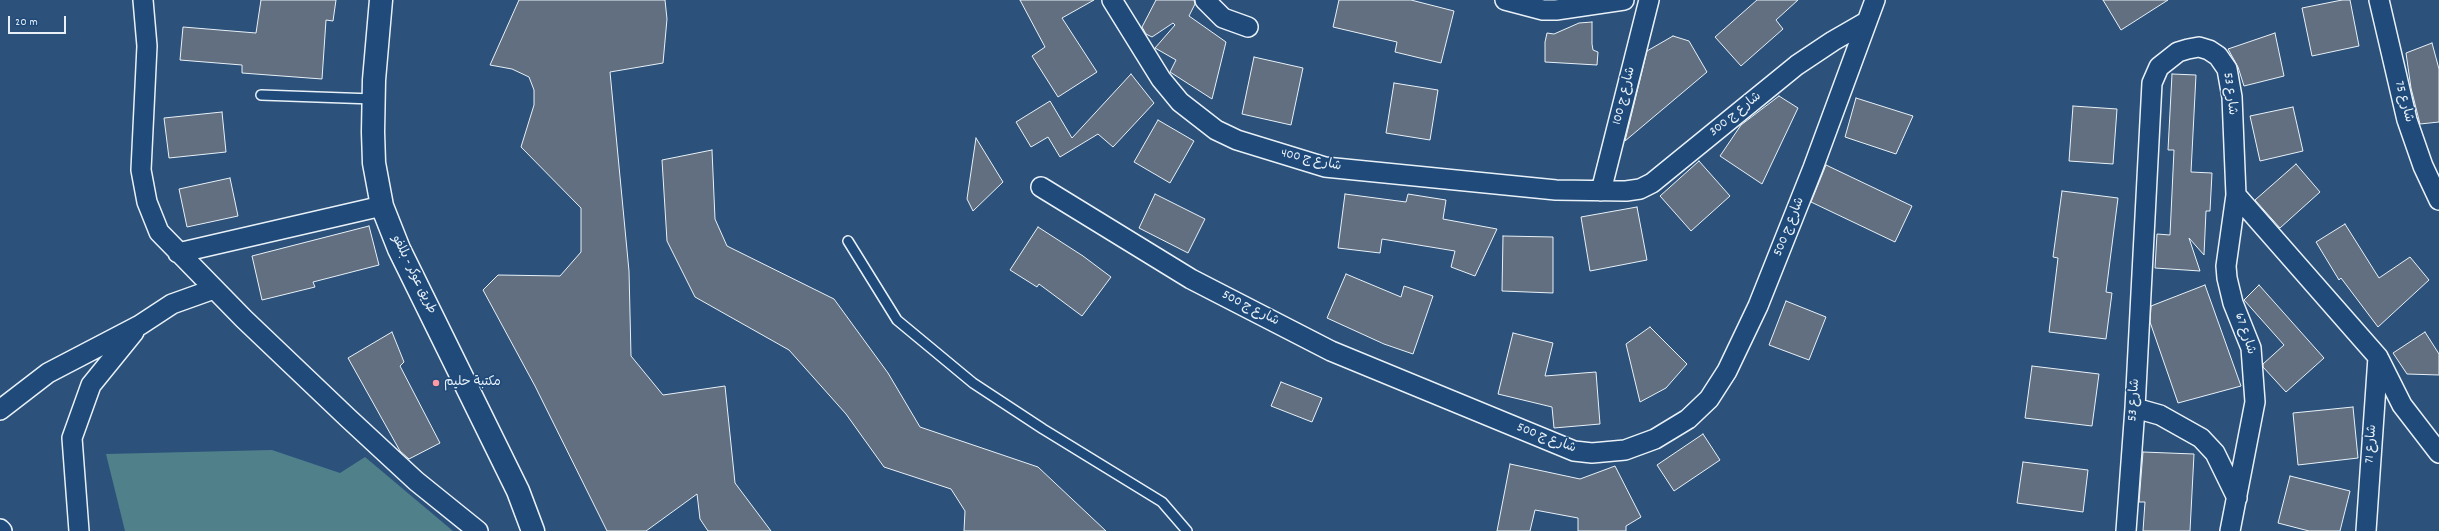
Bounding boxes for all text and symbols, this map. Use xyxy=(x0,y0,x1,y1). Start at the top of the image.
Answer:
scale bar xyxy=(10,8,68,34)
text: 20 m xyxy=(15,14,38,31)
street label: شارع ج 100 xyxy=(1610,65,1640,127)
street label: شارع 53 xyxy=(2219,72,2239,116)
street label: شارع 75 xyxy=(2390,80,2416,124)
street label: شارع ج 300 xyxy=(1707,89,1765,141)
street label: شارع ج 400 xyxy=(1279,146,1343,176)
street label: شارع ج 500 xyxy=(1771,195,1809,259)
street label: طريق عوكر - بللفو xyxy=(387,233,439,317)
street label: شارع ج 500 xyxy=(1219,288,1281,330)
street label: شارع 67 xyxy=(2230,311,2258,357)
place label: مكتبة حليم xyxy=(444,375,501,391)
marker: مكتبة حليم xyxy=(431,378,441,388)
street label: شارع 53 xyxy=(2126,378,2144,422)
street label: شارع ج 500 xyxy=(1514,421,1578,457)
street label: شارع 71 xyxy=(2363,424,2381,464)

